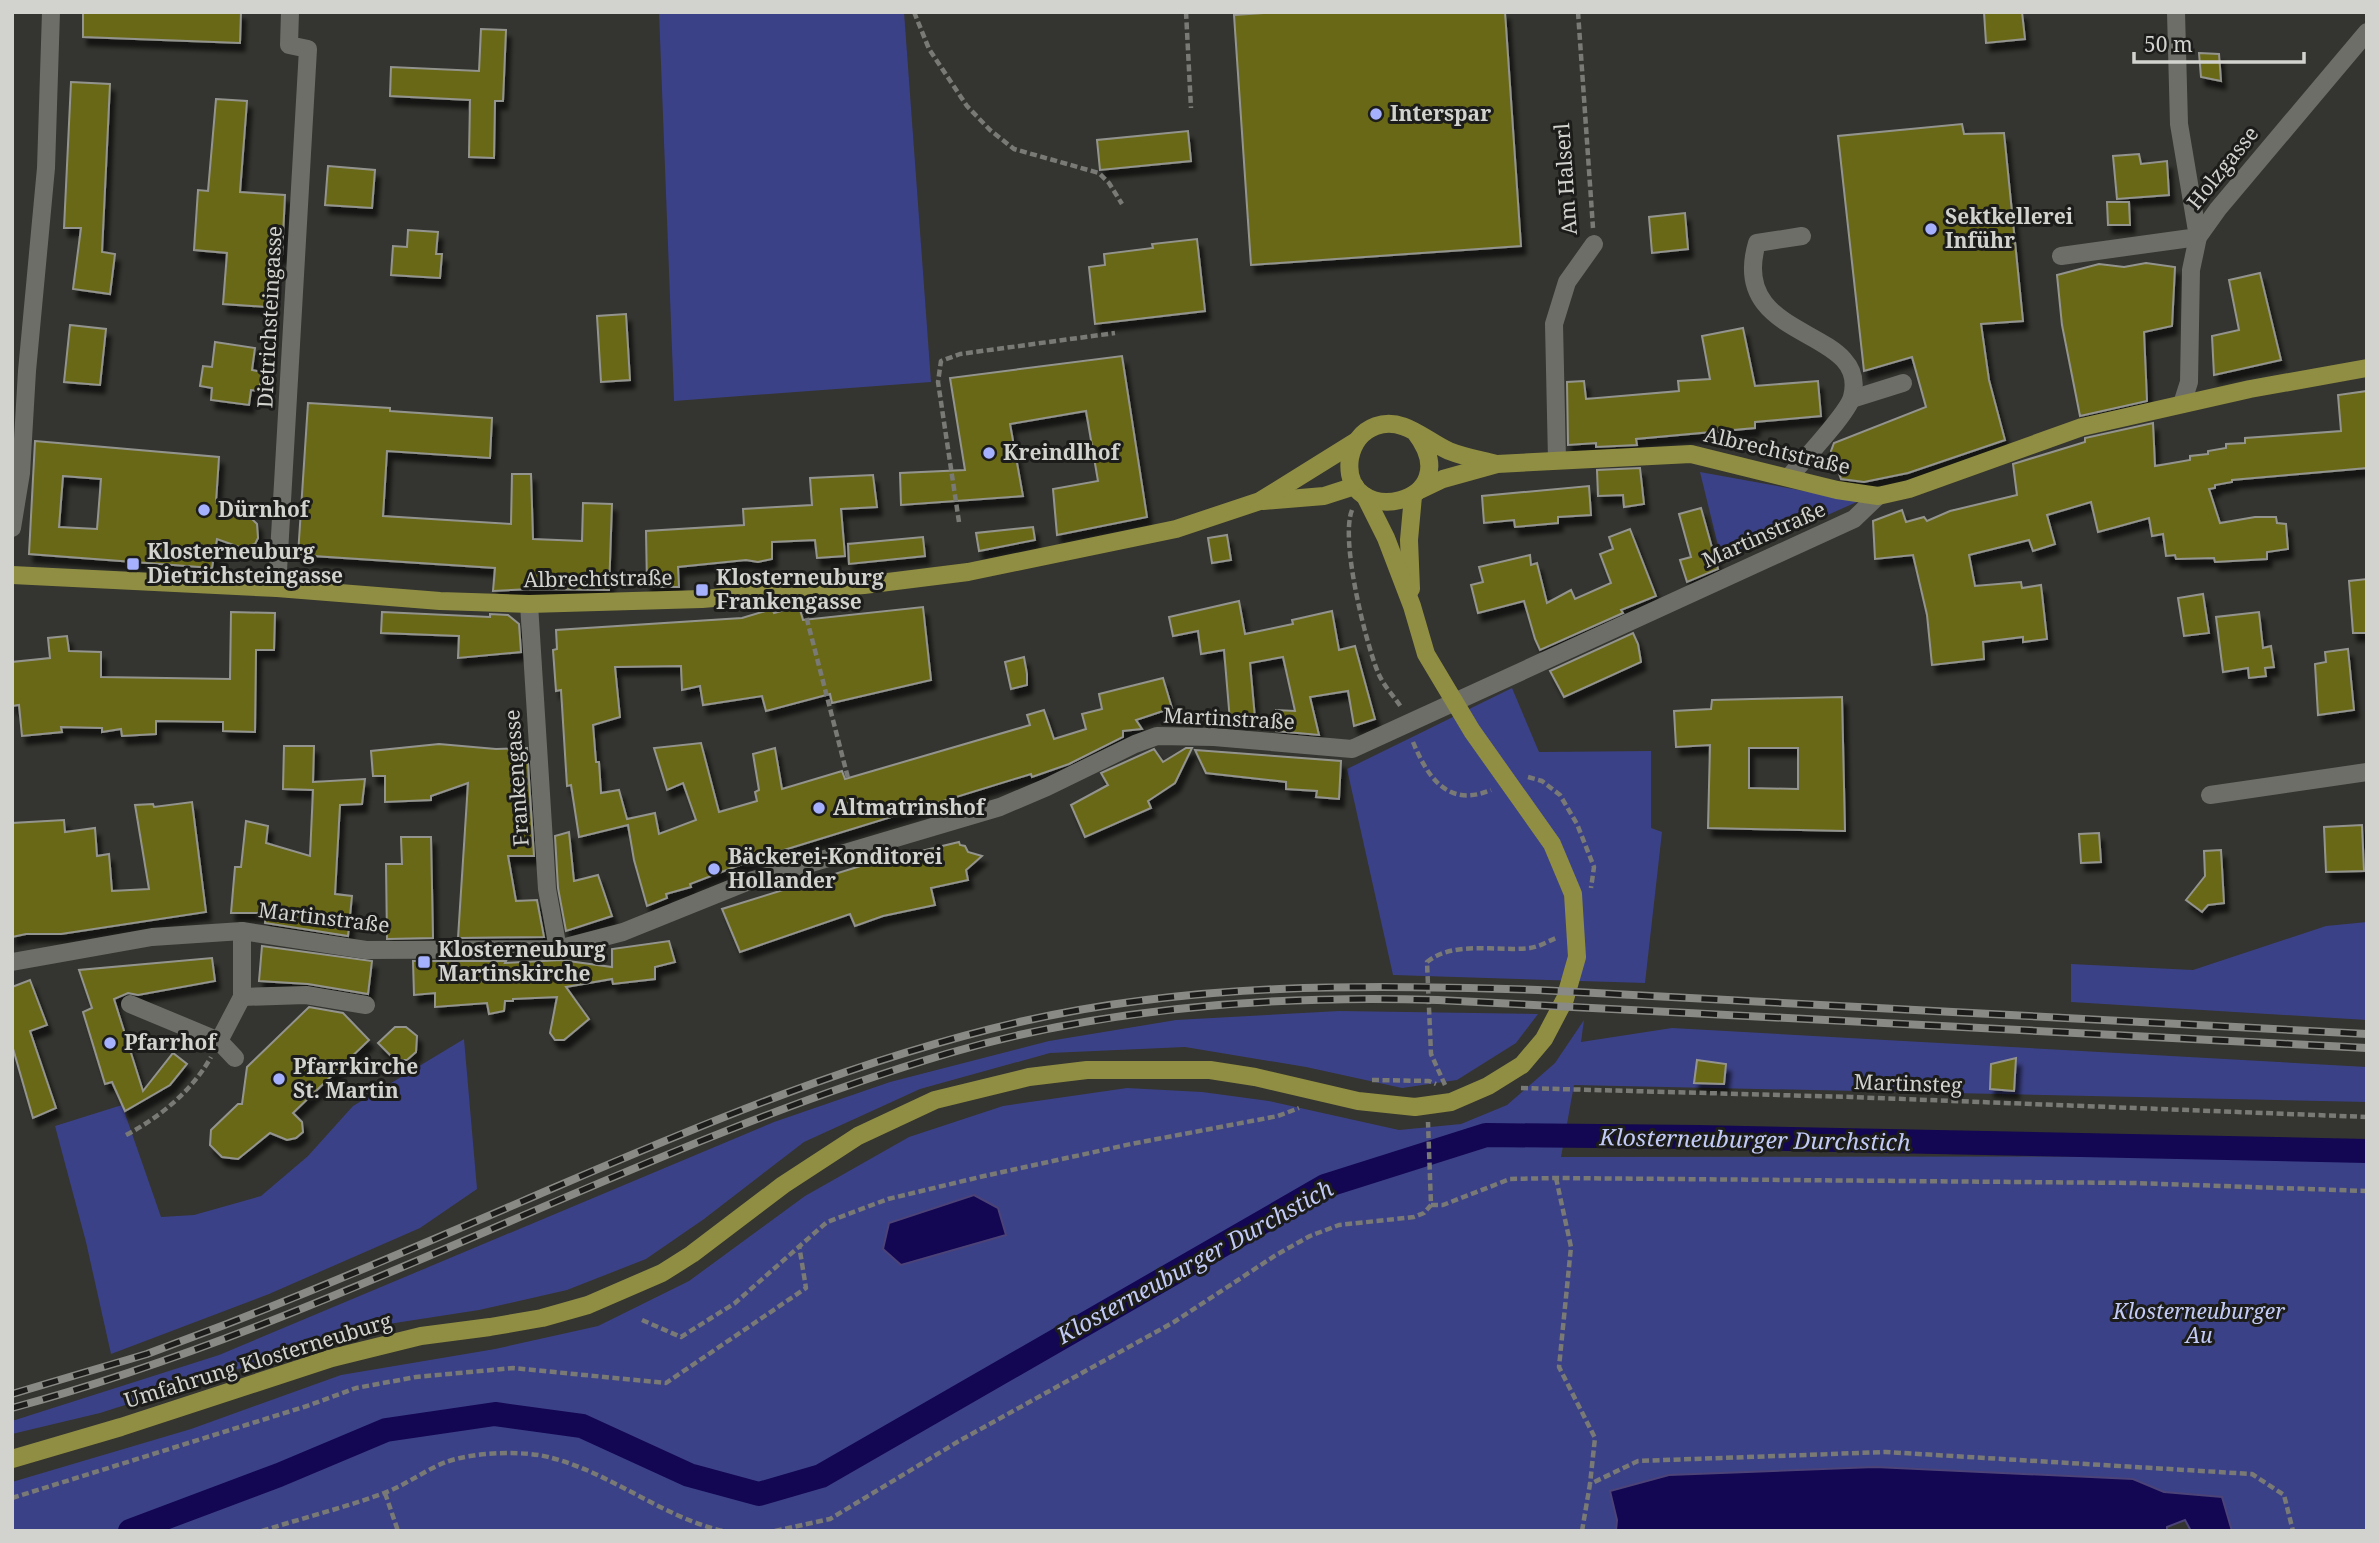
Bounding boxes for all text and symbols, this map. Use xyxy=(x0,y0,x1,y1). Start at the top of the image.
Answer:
scale bar xyxy=(2134,21,2304,65)
text: 50 m xyxy=(2144,30,2193,58)
place label: Interspar xyxy=(1390,99,1491,127)
marker: Interspar xyxy=(1368,106,1384,122)
street label: Holzgasse xyxy=(2180,120,2264,215)
street label: Am Halserl xyxy=(1547,122,1583,236)
place label: Sektkellerei Inführ xyxy=(1945,202,2074,254)
marker: Sektkellerei Inführ xyxy=(1923,221,1939,237)
street label: Dietrichsteingasse xyxy=(250,225,288,409)
street label: Albrechtstraße xyxy=(1701,420,1853,480)
place label: Kreindlhof xyxy=(1003,438,1122,466)
marker: Kreindlhof xyxy=(981,445,997,461)
street label: Martinstraße xyxy=(1698,494,1830,574)
place label: Dürnhof xyxy=(218,495,311,523)
marker: Dürnhof xyxy=(196,502,212,518)
place label: Klosterneuburg Dietrichsteingasse xyxy=(147,537,343,589)
marker: Klosterneuburg Dietrichsteingasse xyxy=(125,556,141,572)
street label: Albrechtstraße xyxy=(523,563,673,593)
place label: Klosterneuburg Frankengasse xyxy=(716,563,884,615)
marker: Klosterneuburg Frankengasse xyxy=(694,582,710,598)
street label: Martinstraße xyxy=(1162,701,1296,735)
street label: Frankengasse xyxy=(497,709,535,847)
place label: Altmatrinshof xyxy=(833,793,987,821)
marker: Altmatrinshof xyxy=(811,800,827,816)
place label: Bäckerei-Konditorei Hollander xyxy=(728,842,943,894)
marker: Bäckerei-Konditorei Hollander xyxy=(706,861,722,877)
street label: Martinstraße xyxy=(257,895,391,939)
place label: Klosterneuburg Martinskirche xyxy=(438,935,606,987)
marker: Klosterneuburg Martinskirche xyxy=(416,954,432,970)
place label: Pfarrhof xyxy=(124,1028,218,1056)
marker: Pfarrhof xyxy=(102,1035,118,1051)
place label: Pfarrkirche St. Martin xyxy=(293,1052,418,1104)
street label: Martinsteg xyxy=(1853,1067,1963,1099)
marker: Pfarrkirche St. Martin xyxy=(271,1071,287,1087)
water label: Klosterneuburger Durchstich xyxy=(1598,1120,1911,1158)
water label: Klosterneuburger Durchstich xyxy=(1050,1172,1339,1351)
park label: Klosterneuburger Au xyxy=(2112,1297,2285,1349)
street label: Umfahrung Klosterneuburg xyxy=(121,1306,395,1414)

